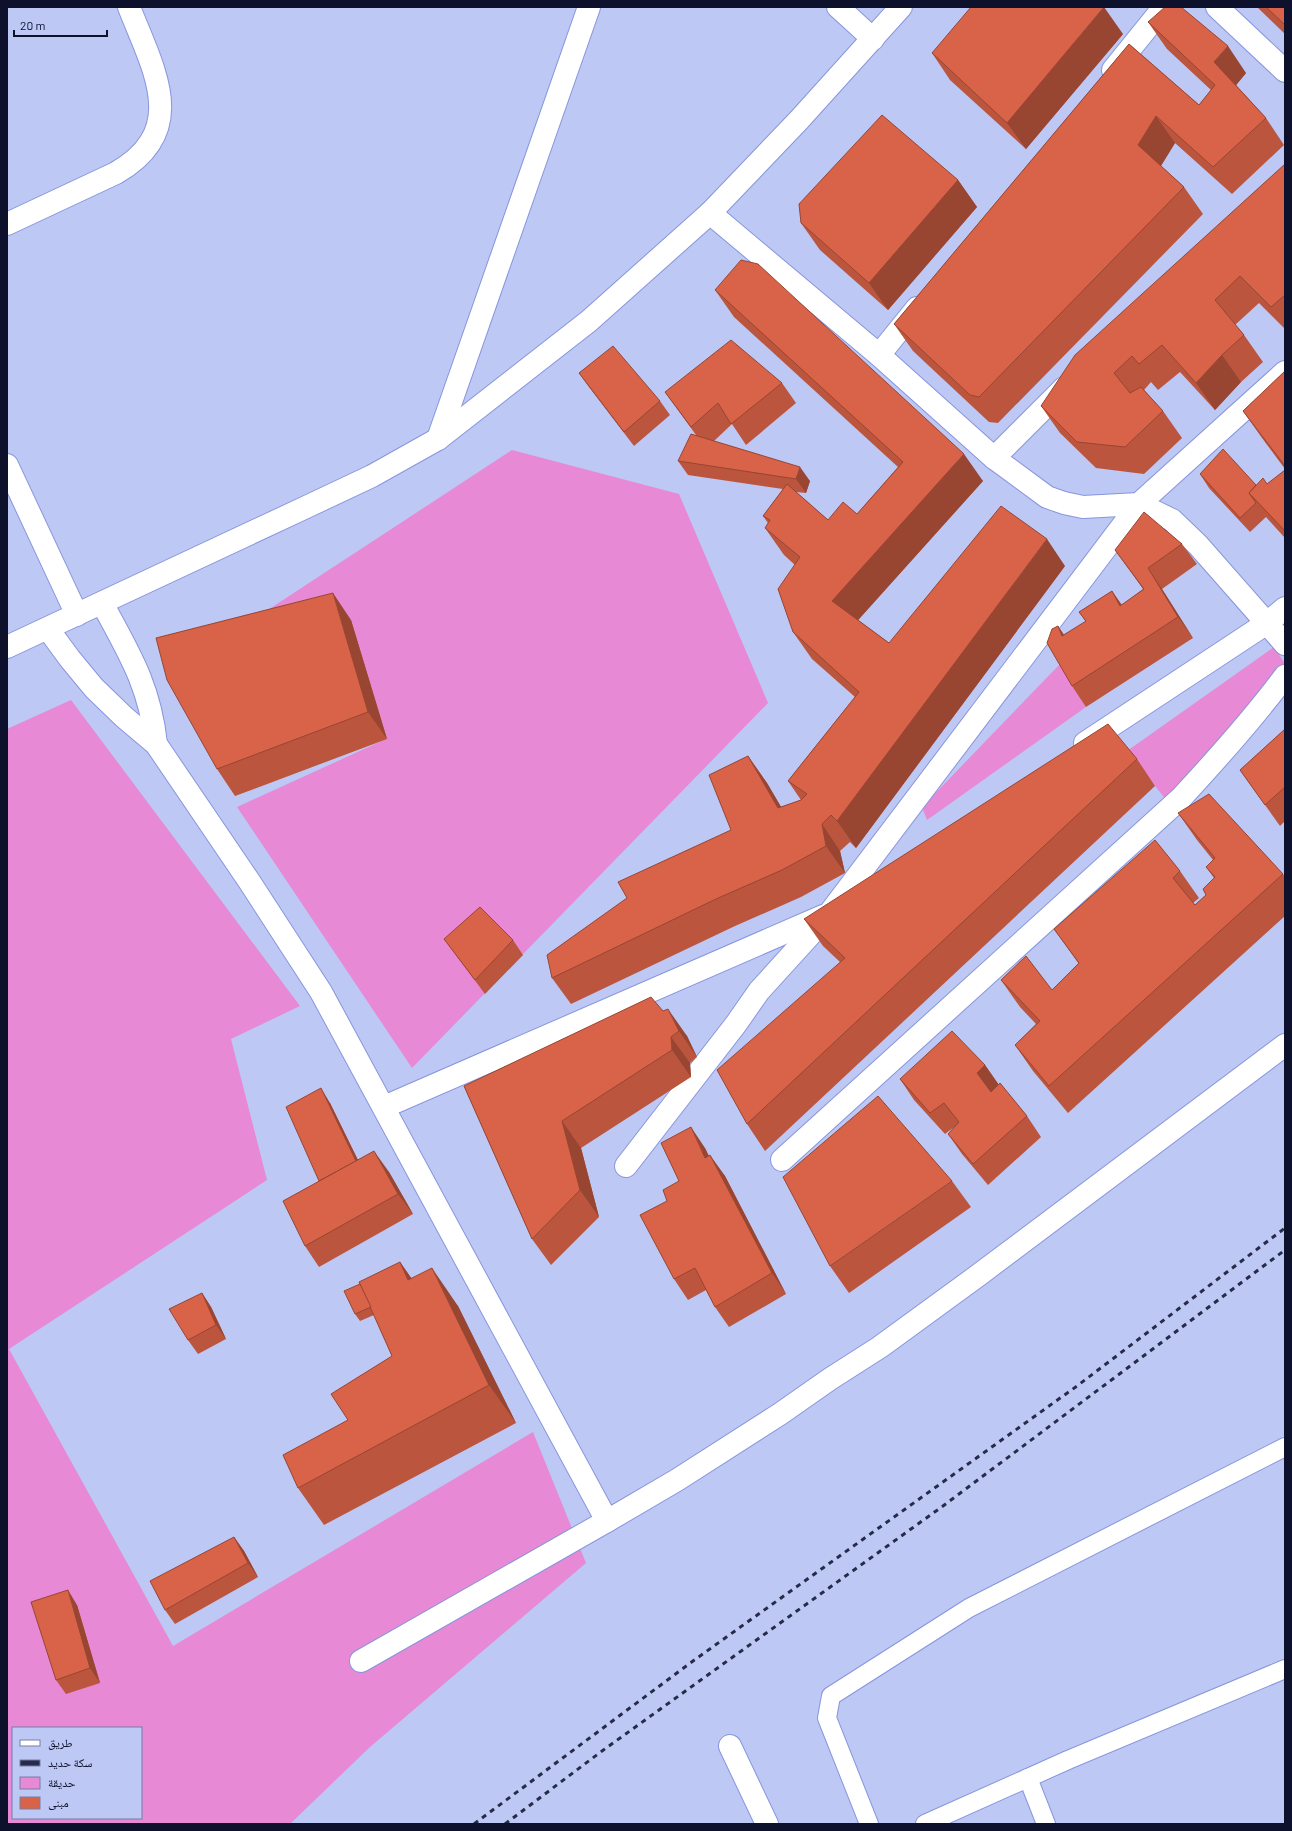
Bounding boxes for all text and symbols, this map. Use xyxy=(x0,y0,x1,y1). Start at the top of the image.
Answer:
scale bar xyxy=(14,12,107,38)
text: 20 m xyxy=(20,18,46,32)
legend xyxy=(12,1727,142,1819)
text: طريق xyxy=(48,1735,73,1750)
text: سكة حديد xyxy=(48,1755,92,1770)
text: حديقة xyxy=(48,1775,76,1790)
text: مبنى xyxy=(48,1795,69,1810)

